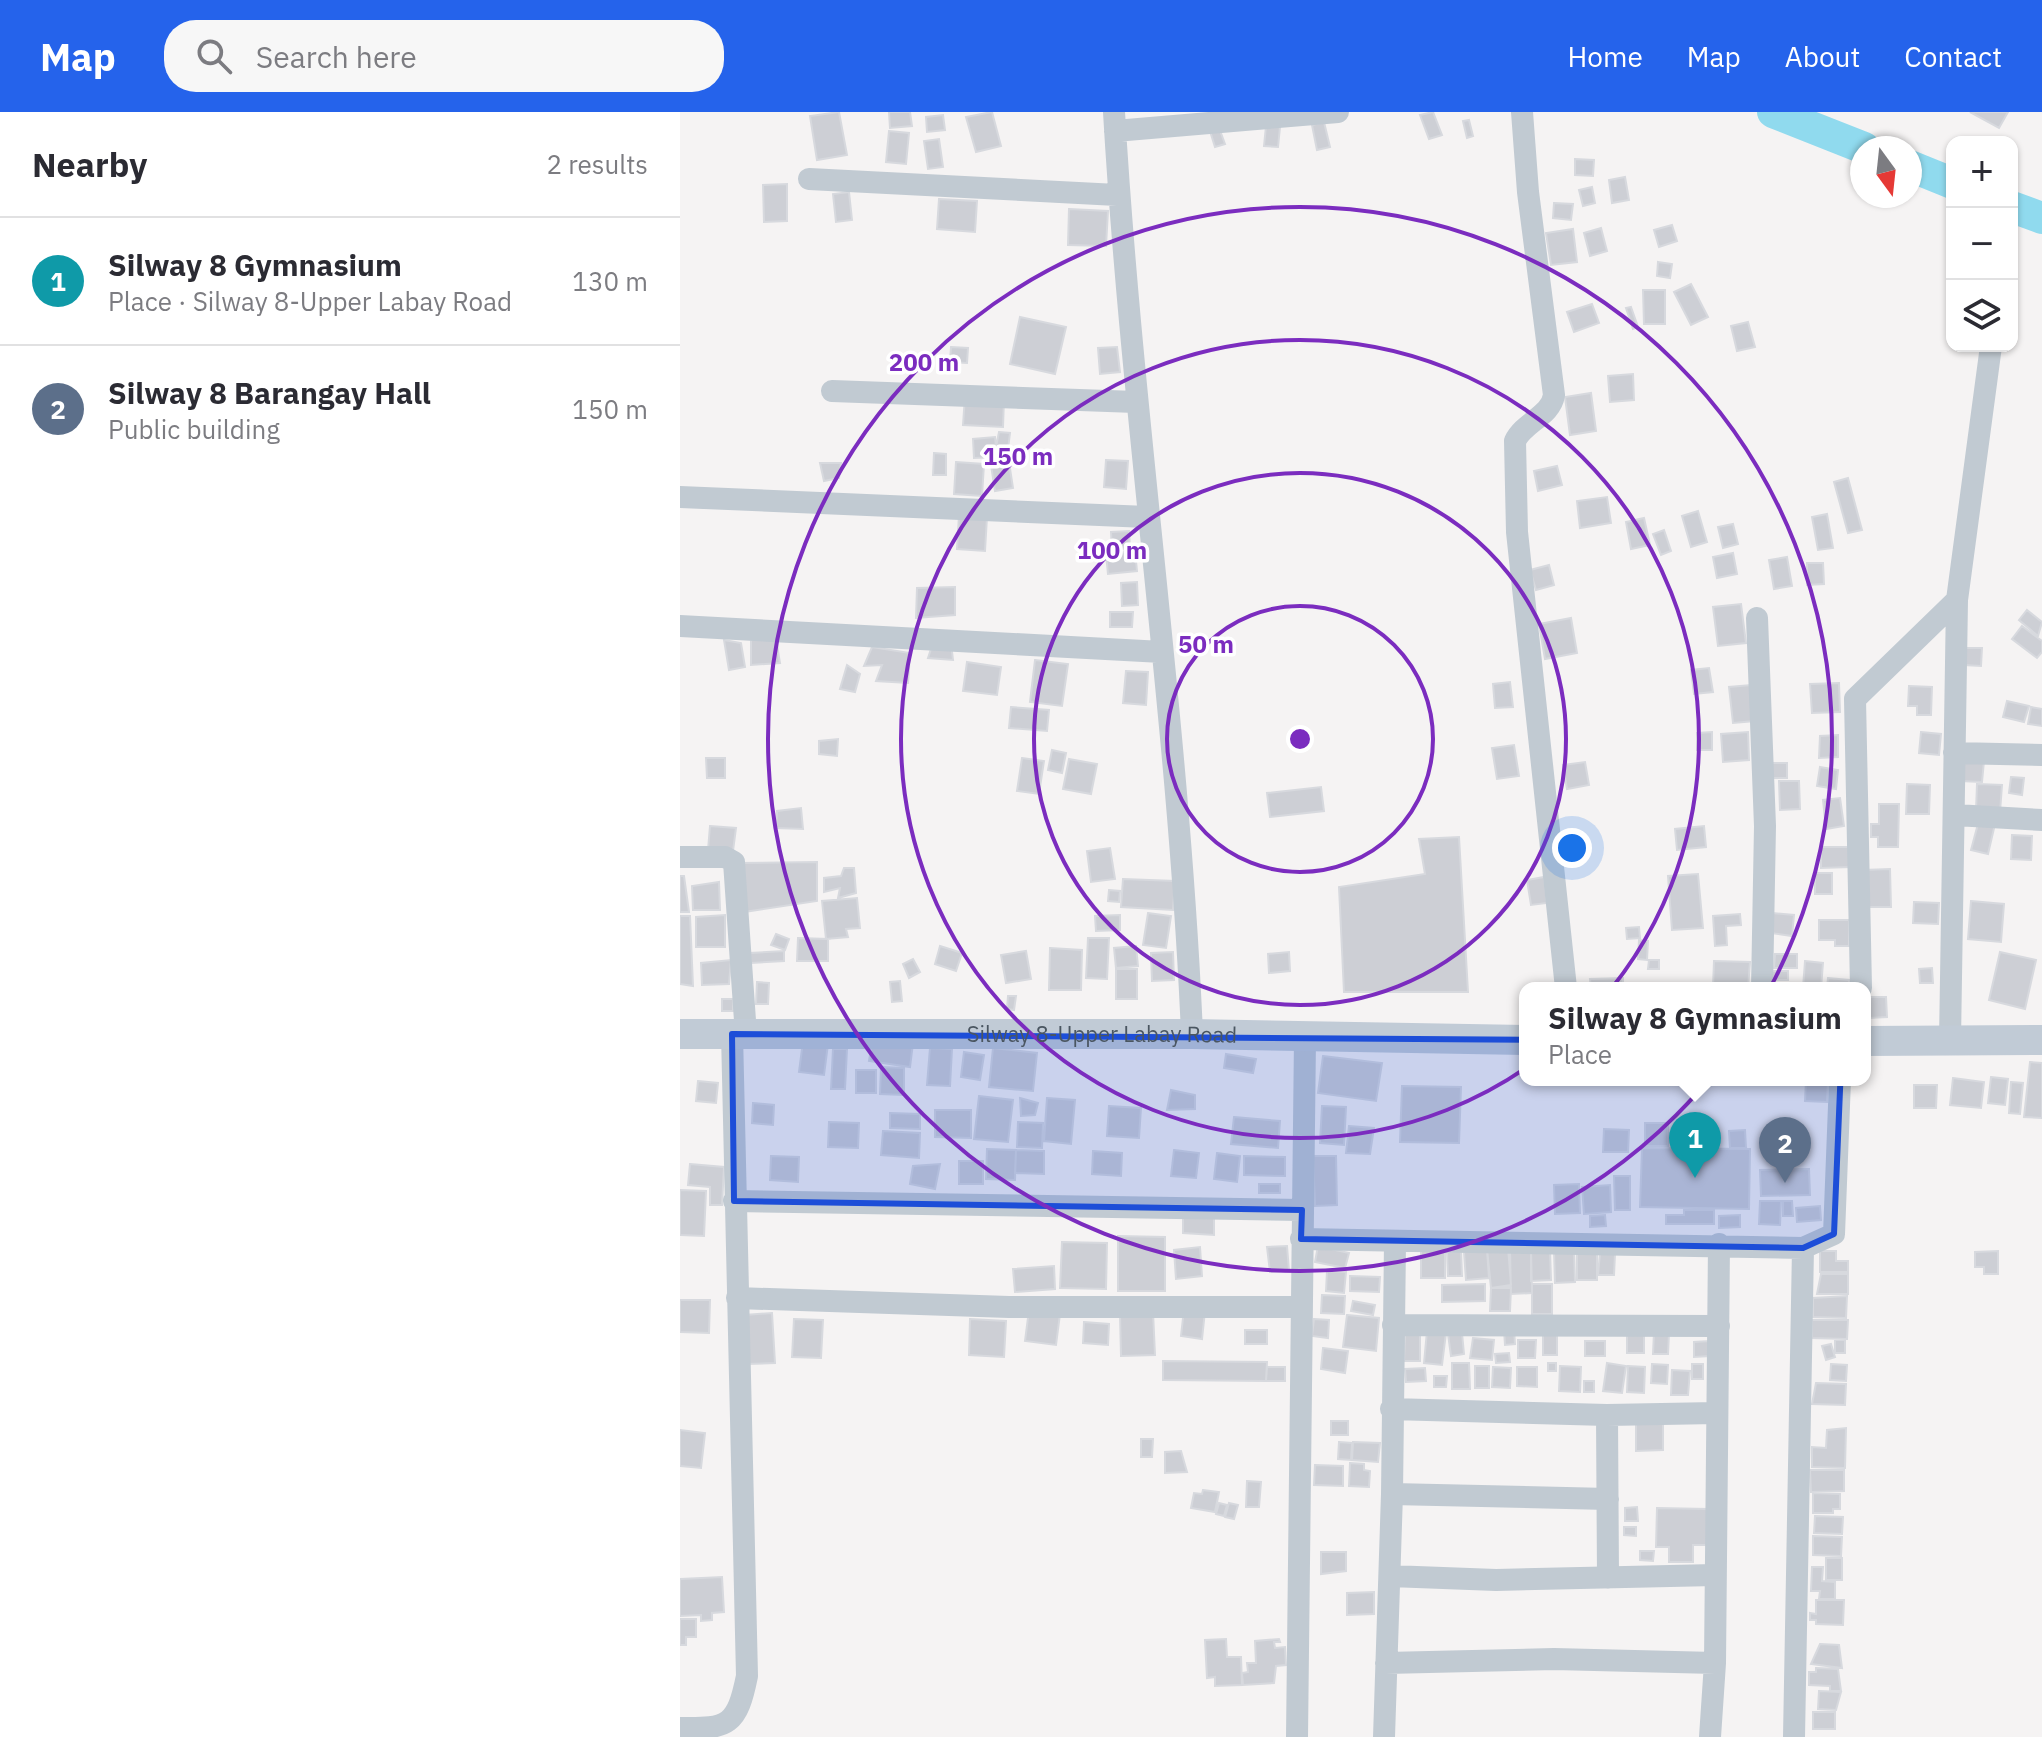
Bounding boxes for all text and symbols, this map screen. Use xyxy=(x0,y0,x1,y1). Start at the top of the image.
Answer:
search box xyxy=(164,20,724,92)
text: Map xyxy=(40,32,116,81)
icon: search xyxy=(192,34,236,78)
text: Search here xyxy=(256,37,417,76)
text: Home xyxy=(1567,38,1643,75)
text: Map xyxy=(1687,38,1741,75)
text: About xyxy=(1785,38,1860,75)
text: Contact xyxy=(1904,38,2002,75)
north arrow xyxy=(1850,136,1922,208)
map controls xyxy=(1946,136,2018,352)
button: + xyxy=(1946,136,2018,208)
text: Nearby xyxy=(32,142,147,186)
text: 2 results xyxy=(546,147,648,181)
button: − xyxy=(1946,208,2018,280)
text: Silway 8 Gymnasium xyxy=(108,245,402,284)
text: 1 xyxy=(50,264,66,298)
text: 130 m xyxy=(572,264,648,298)
button: layers xyxy=(1946,280,2018,352)
text: Place · Silway 8-Upper Labay Road xyxy=(108,284,512,318)
text: 200 m xyxy=(889,346,959,378)
text: Silway 8 Barangay Hall xyxy=(108,373,431,412)
text: 2 xyxy=(50,392,66,426)
text: 150 m xyxy=(572,392,648,426)
text: Public building xyxy=(108,412,280,446)
text: 150 m xyxy=(983,440,1053,472)
text: 100 m xyxy=(1077,534,1147,566)
text: 50 m xyxy=(1178,628,1234,660)
centre of rings xyxy=(1286,725,1314,753)
your location xyxy=(1552,828,1592,868)
popup xyxy=(1519,982,1871,1086)
text: Silway 8 Gymnasium xyxy=(1548,998,1842,1037)
street label: Silway 8-Upper Labay Road xyxy=(967,1019,1238,1049)
text: Place xyxy=(1548,1037,1612,1071)
pin: 1 xyxy=(1669,1112,1721,1178)
pin: 2 xyxy=(1759,1117,1811,1183)

